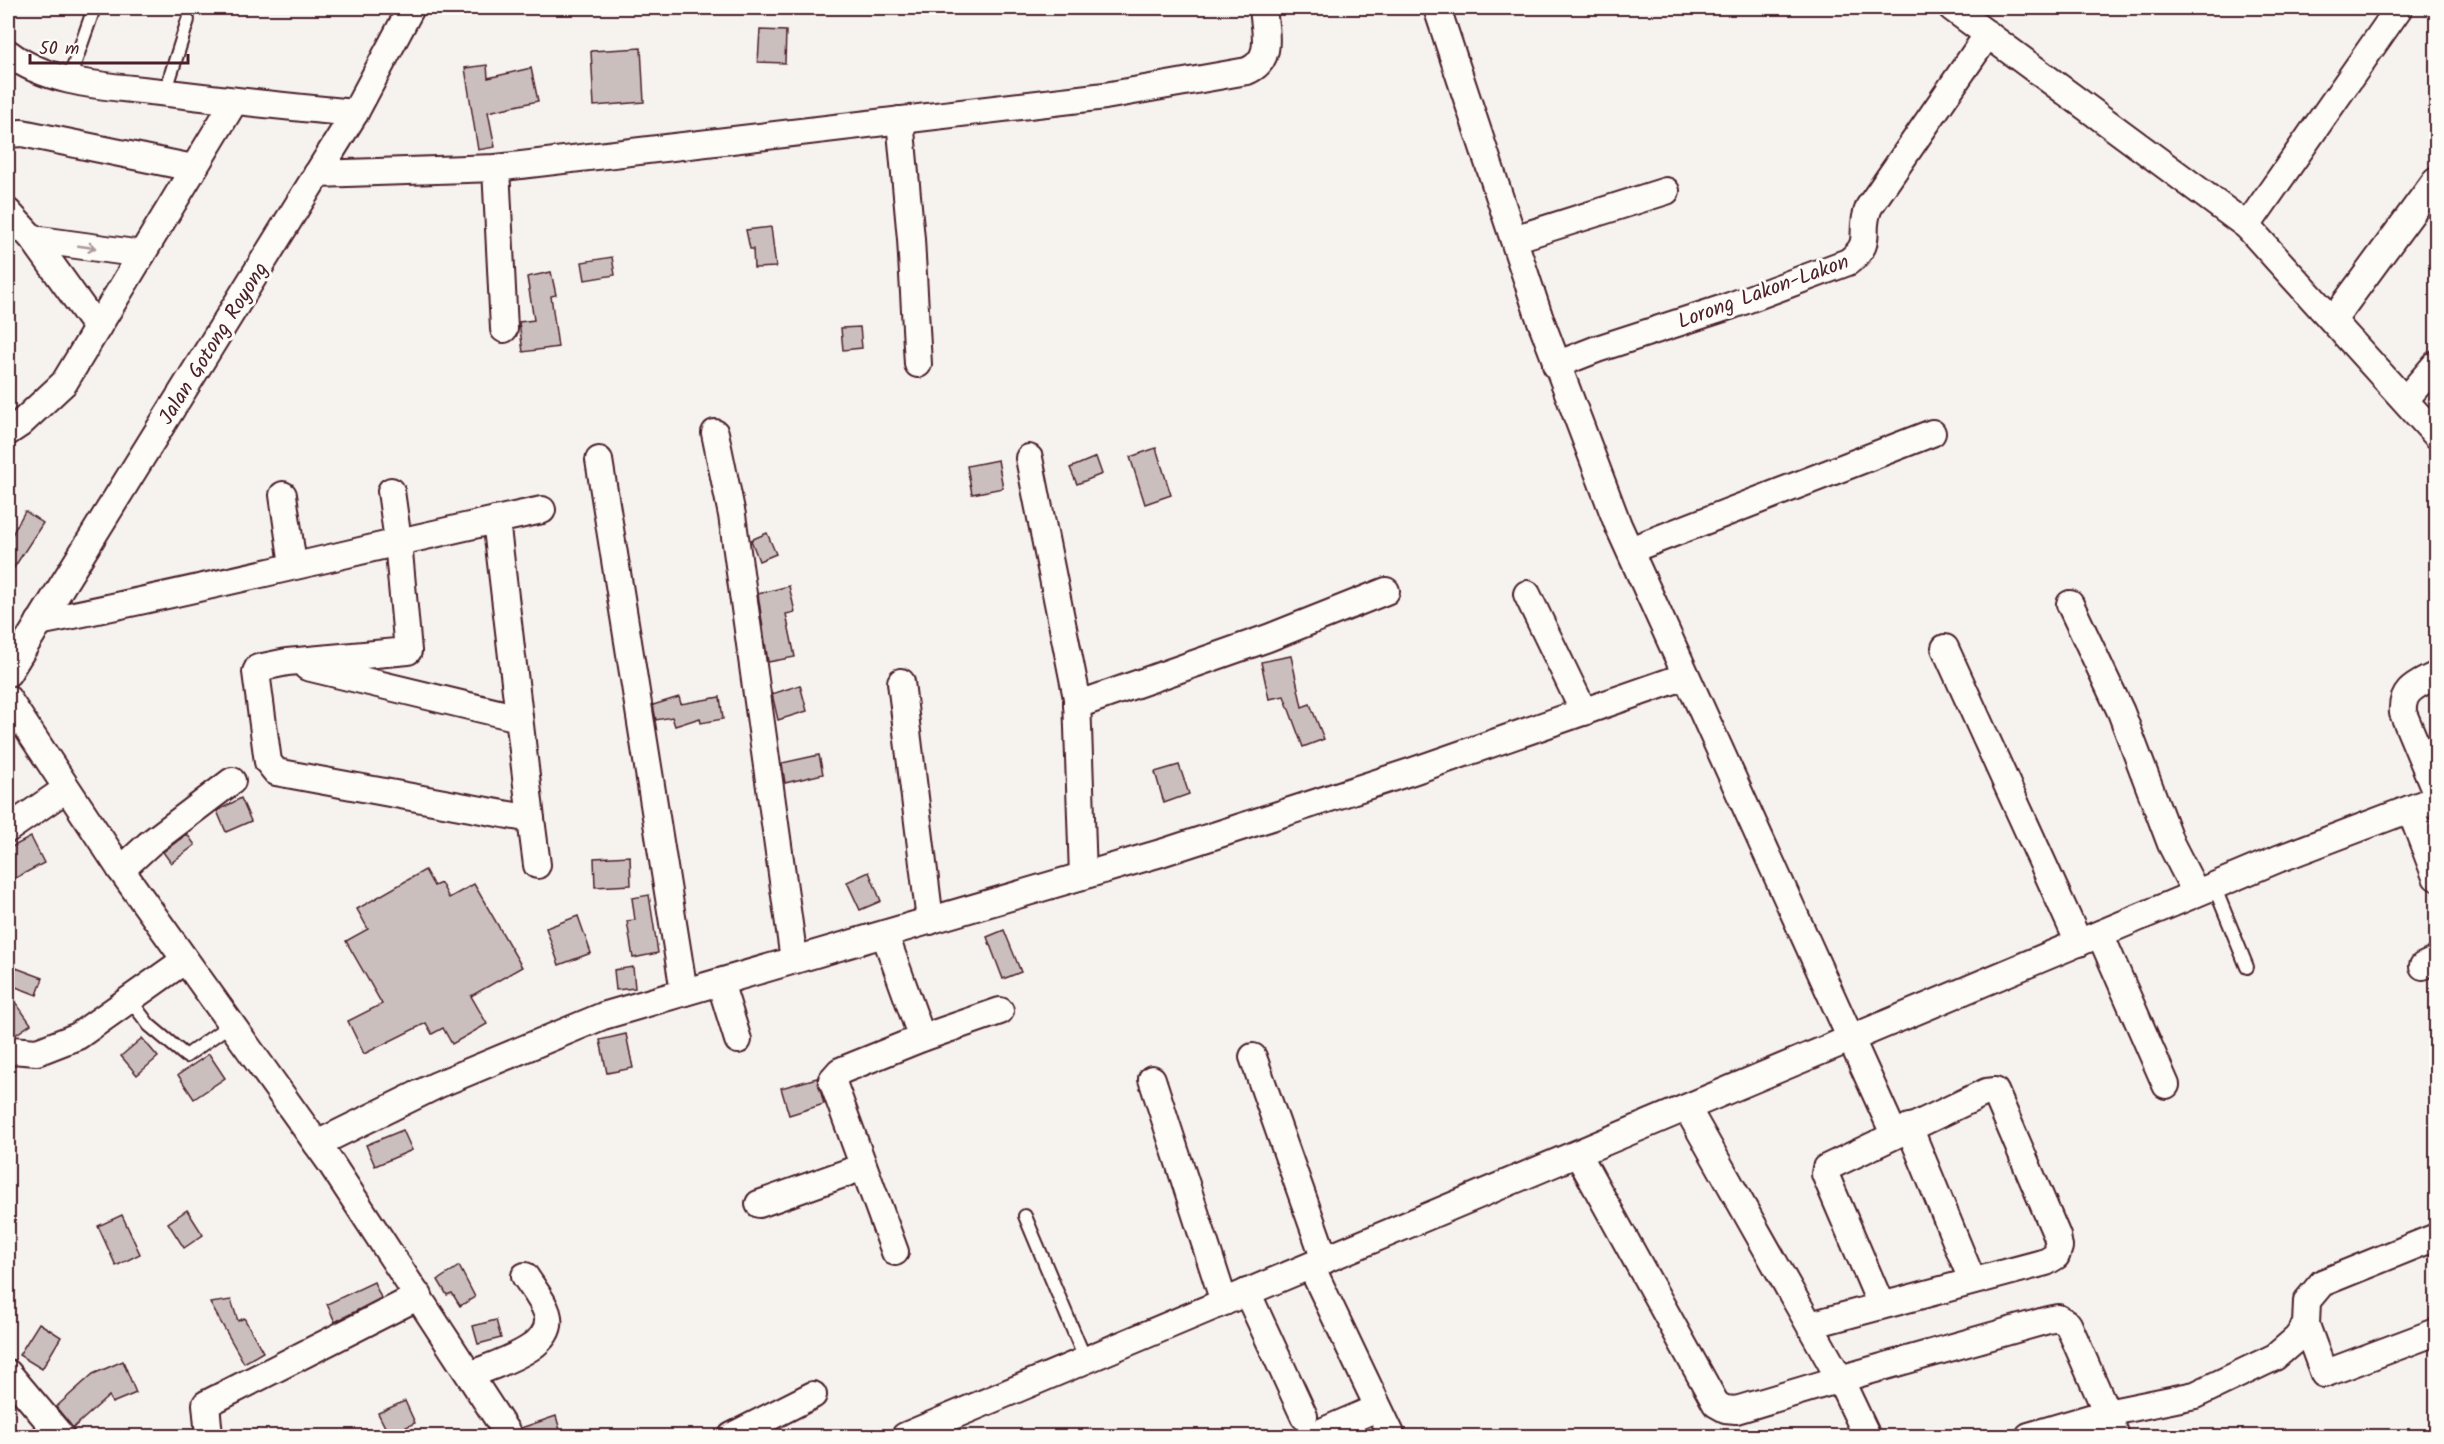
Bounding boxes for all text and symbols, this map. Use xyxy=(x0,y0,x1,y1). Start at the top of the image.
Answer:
scale bar xyxy=(30,27,188,65)
text: 50 m xyxy=(39,35,79,64)
one-way arrow xyxy=(77,241,97,252)
street label: Lorong Lakon-Lakon xyxy=(1673,246,1854,339)
street label: Jalan Gotong Royong xyxy=(151,256,278,431)

